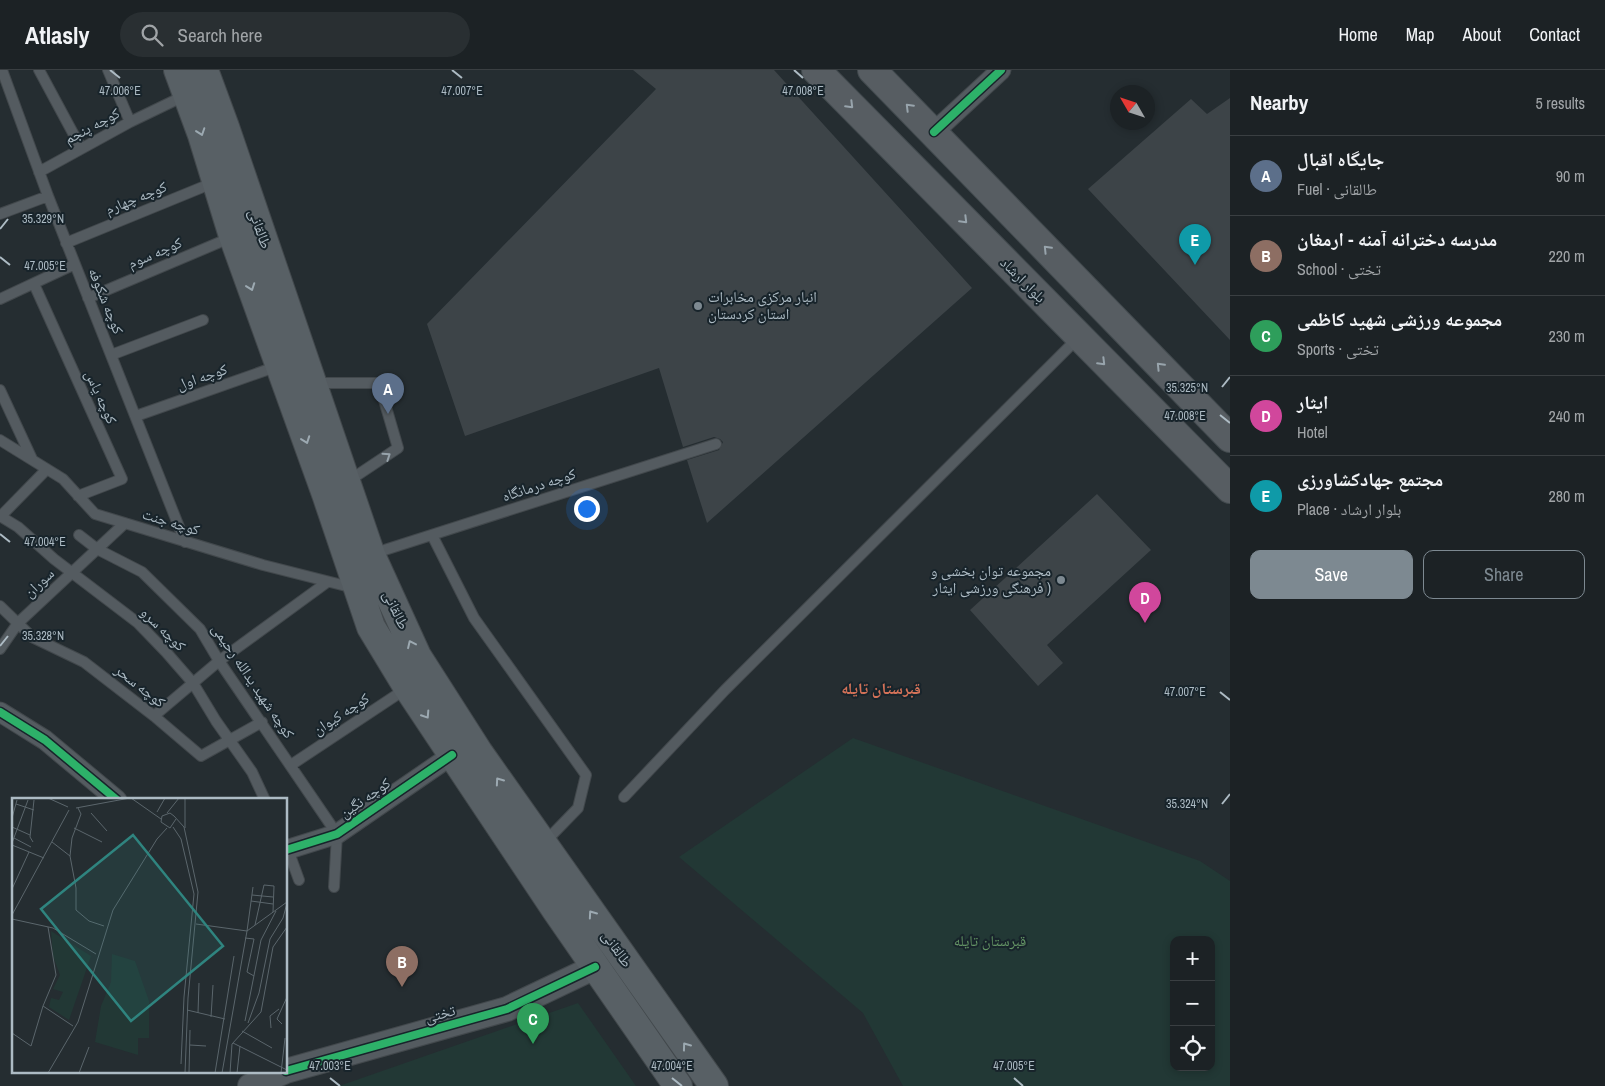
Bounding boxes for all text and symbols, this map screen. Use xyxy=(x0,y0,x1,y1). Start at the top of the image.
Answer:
search box xyxy=(120,12,470,57)
text: Atlasly xyxy=(25,19,90,51)
icon: search xyxy=(138,21,166,49)
text: Search here xyxy=(178,22,262,48)
text: Home xyxy=(1338,22,1378,47)
text: Map xyxy=(1406,22,1435,47)
text: About xyxy=(1463,22,1501,47)
text: Contact xyxy=(1529,22,1580,47)
text: 47.006°E xyxy=(99,83,141,99)
text: 47.007°E xyxy=(441,83,483,99)
text: 47.008°E xyxy=(782,83,824,99)
north arrow xyxy=(1110,85,1155,130)
text: Nearby xyxy=(1250,88,1308,117)
text: 5 results xyxy=(1535,92,1585,114)
one-way arrow xyxy=(844,99,853,108)
street label: کوچه پنجم xyxy=(60,102,123,149)
one-way arrow xyxy=(906,104,915,113)
one-way arrow xyxy=(195,128,205,136)
text: جایگاه اقبال xyxy=(1297,146,1384,172)
text: A xyxy=(1261,165,1271,187)
text: 90 m xyxy=(1556,165,1585,187)
street label: کوچه چهارم xyxy=(102,176,170,219)
text: Fuel · طالقانی xyxy=(1297,178,1377,200)
street label: طالقانی xyxy=(244,206,277,252)
text: 35.329°N xyxy=(22,211,64,227)
one-way arrow xyxy=(958,215,967,224)
pin: E xyxy=(1179,224,1211,265)
text: مدرسه دخترانه آمنه - ارمغان xyxy=(1297,226,1497,252)
street label: کوچه سوم xyxy=(124,232,185,273)
text: B xyxy=(1261,245,1271,267)
text: 220 m xyxy=(1549,245,1585,267)
one-way arrow xyxy=(1044,246,1053,255)
street label: بلوار ارشاد xyxy=(996,252,1051,307)
text: 47.005°E xyxy=(24,258,66,274)
text: School · تختی xyxy=(1297,258,1381,280)
street label: کوچه شکوفه xyxy=(84,265,129,337)
one-way arrow xyxy=(245,282,255,290)
place label: انبار مرکزی مخابرات استان کردستان xyxy=(708,286,817,324)
marker: انبار مرکزی مخابرات استان کردستان xyxy=(692,300,704,312)
text: مجموعه ورزشی شهید کاظمی xyxy=(1297,306,1502,332)
text: C xyxy=(1261,325,1271,347)
text: 230 m xyxy=(1549,325,1585,347)
text: Sports · تختی xyxy=(1297,338,1379,360)
one-way arrow xyxy=(1096,356,1105,365)
street label: کوچه اول xyxy=(174,358,230,395)
one-way arrow xyxy=(1156,362,1165,371)
street label: کوچه یاس xyxy=(80,366,123,427)
pin: A xyxy=(372,373,404,414)
text: 35.325°N xyxy=(1166,380,1208,396)
text: ایثار xyxy=(1297,389,1328,415)
text: D xyxy=(1261,405,1271,427)
text: 240 m xyxy=(1549,405,1585,427)
text: 47.008°E xyxy=(1164,408,1206,424)
text: Hotel xyxy=(1297,421,1328,443)
one-way arrow xyxy=(300,435,310,443)
one-way arrow xyxy=(381,452,390,462)
street label: کوچه درمانگاه xyxy=(499,463,578,506)
text: مجتمع جهادکشاورزی xyxy=(1297,466,1443,492)
text: E xyxy=(1262,485,1270,507)
text: 280 m xyxy=(1549,485,1585,507)
your location xyxy=(574,496,600,522)
text: Place · بلوار ارشاد xyxy=(1297,498,1401,520)
street label: کوچه جنت xyxy=(140,503,203,540)
text: 47.004°E xyxy=(24,534,66,550)
button: Save xyxy=(1250,550,1413,599)
button: Share xyxy=(1423,550,1585,599)
place label: مجموعه توان بخشی و فرهنگی ورزشی ایثار ) xyxy=(930,560,1051,598)
street label: سوران xyxy=(19,563,59,602)
marker: مجموعه توان بخشی و فرهنگی ورزشی ایثار ) xyxy=(1055,574,1067,586)
pin: D xyxy=(1129,582,1161,623)
street label: طالقانی xyxy=(378,587,415,633)
street label: کوچه سرو xyxy=(136,602,191,656)
street label: کوچه شهید یدالله رحیمی xyxy=(207,619,300,742)
text: 35.328°N xyxy=(22,628,64,644)
one-way arrow xyxy=(407,640,418,649)
street label: کوچه سحر xyxy=(110,659,170,712)
district label: قبرستان تایله xyxy=(841,677,921,699)
text: 47.007°E xyxy=(1164,684,1206,700)
street label: کوچه کیوان xyxy=(308,687,373,740)
one-way arrow xyxy=(420,710,429,719)
street label: کوچه نگین xyxy=(335,772,395,823)
one-way arrow xyxy=(496,777,505,787)
text: 35.324°N xyxy=(1166,796,1208,812)
inset map xyxy=(12,798,288,1074)
one-way arrow xyxy=(589,910,598,920)
street label: طالقانی xyxy=(597,926,638,972)
park label: قبرستان تایله xyxy=(954,930,1026,951)
map controls xyxy=(1170,936,1215,1071)
button: + xyxy=(1170,936,1215,981)
pin: B xyxy=(386,946,418,987)
button: − xyxy=(1170,981,1215,1026)
street label: تختی xyxy=(422,999,458,1028)
pin: C xyxy=(517,1003,549,1044)
button: locate xyxy=(1170,1026,1215,1071)
one-way arrow xyxy=(683,1043,692,1052)
text: 47.003°E xyxy=(309,1058,351,1074)
text: 47.004°E xyxy=(651,1058,693,1074)
text: 47.005°E xyxy=(993,1058,1035,1074)

